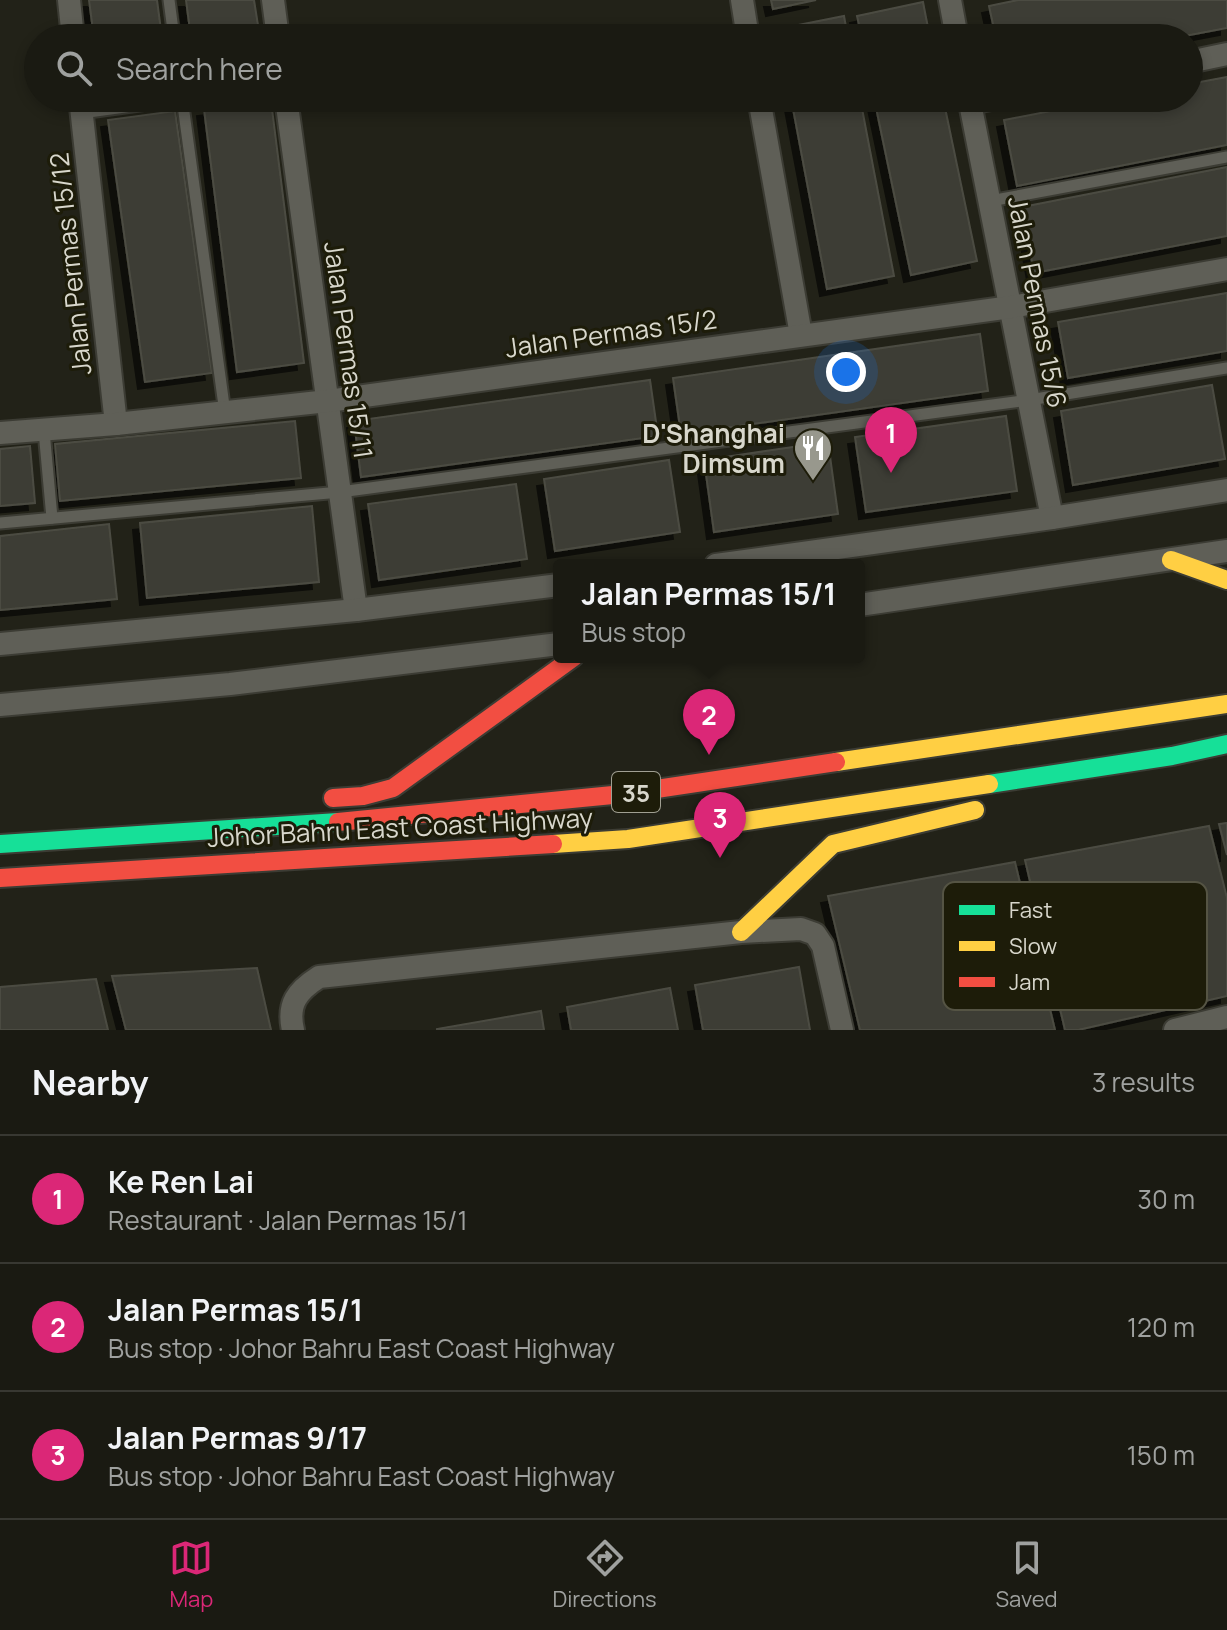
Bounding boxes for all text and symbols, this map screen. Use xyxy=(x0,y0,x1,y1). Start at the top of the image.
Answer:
search box xyxy=(24,24,1203,112)
icon: search xyxy=(52,46,96,90)
text: Search here xyxy=(116,48,283,89)
street label: Jalan Permas 15/12 xyxy=(40,151,100,377)
street label: Jalan Permas 15/6 xyxy=(1000,193,1076,411)
street label: Jalan Permas 15/11 xyxy=(316,239,382,461)
street label: Jalan Permas 15/2 xyxy=(503,300,719,366)
your location xyxy=(826,352,866,392)
pin: 1 xyxy=(865,407,917,473)
place label: D'Shanghai Dimsum xyxy=(642,415,785,481)
restaurant icon: D'Shanghai Dimsum xyxy=(792,427,834,482)
popup xyxy=(553,559,865,663)
text: Jalan Permas 15/1 xyxy=(581,573,837,614)
text: Bus stop xyxy=(581,614,686,650)
pin: 2 xyxy=(683,689,735,755)
road number: 35 xyxy=(612,772,660,812)
pin: 3 xyxy=(694,792,746,858)
street label: Johor Bahru East Coast Highway xyxy=(206,799,594,855)
legend xyxy=(943,882,1207,1010)
text: Fast xyxy=(1009,895,1052,925)
text: Slow xyxy=(1009,931,1057,961)
text: Jam xyxy=(1009,967,1050,997)
text: Nearby xyxy=(32,1059,148,1105)
text: 3 results xyxy=(1092,1064,1195,1100)
text: Ke Ren Lai xyxy=(108,1161,254,1202)
text: 1 xyxy=(52,1181,64,1217)
text: 30 m xyxy=(1138,1181,1195,1217)
text: Restaurant · Jalan Permas 15/1 xyxy=(108,1202,468,1238)
text: Jalan Permas 15/1 xyxy=(108,1289,363,1330)
text: 2 xyxy=(50,1309,66,1345)
text: 120 m xyxy=(1127,1309,1195,1345)
text: Bus stop · Johor Bahru East Coast Highway xyxy=(108,1330,615,1366)
text: Jalan Permas 9/17 xyxy=(108,1417,367,1458)
text: 3 xyxy=(50,1437,66,1473)
text: 150 m xyxy=(1127,1437,1195,1473)
text: Bus stop · Johor Bahru East Coast Highway xyxy=(108,1458,615,1494)
tab: Map xyxy=(169,1536,213,1614)
tab: Directions xyxy=(552,1536,657,1614)
tab: Saved xyxy=(996,1536,1058,1614)

